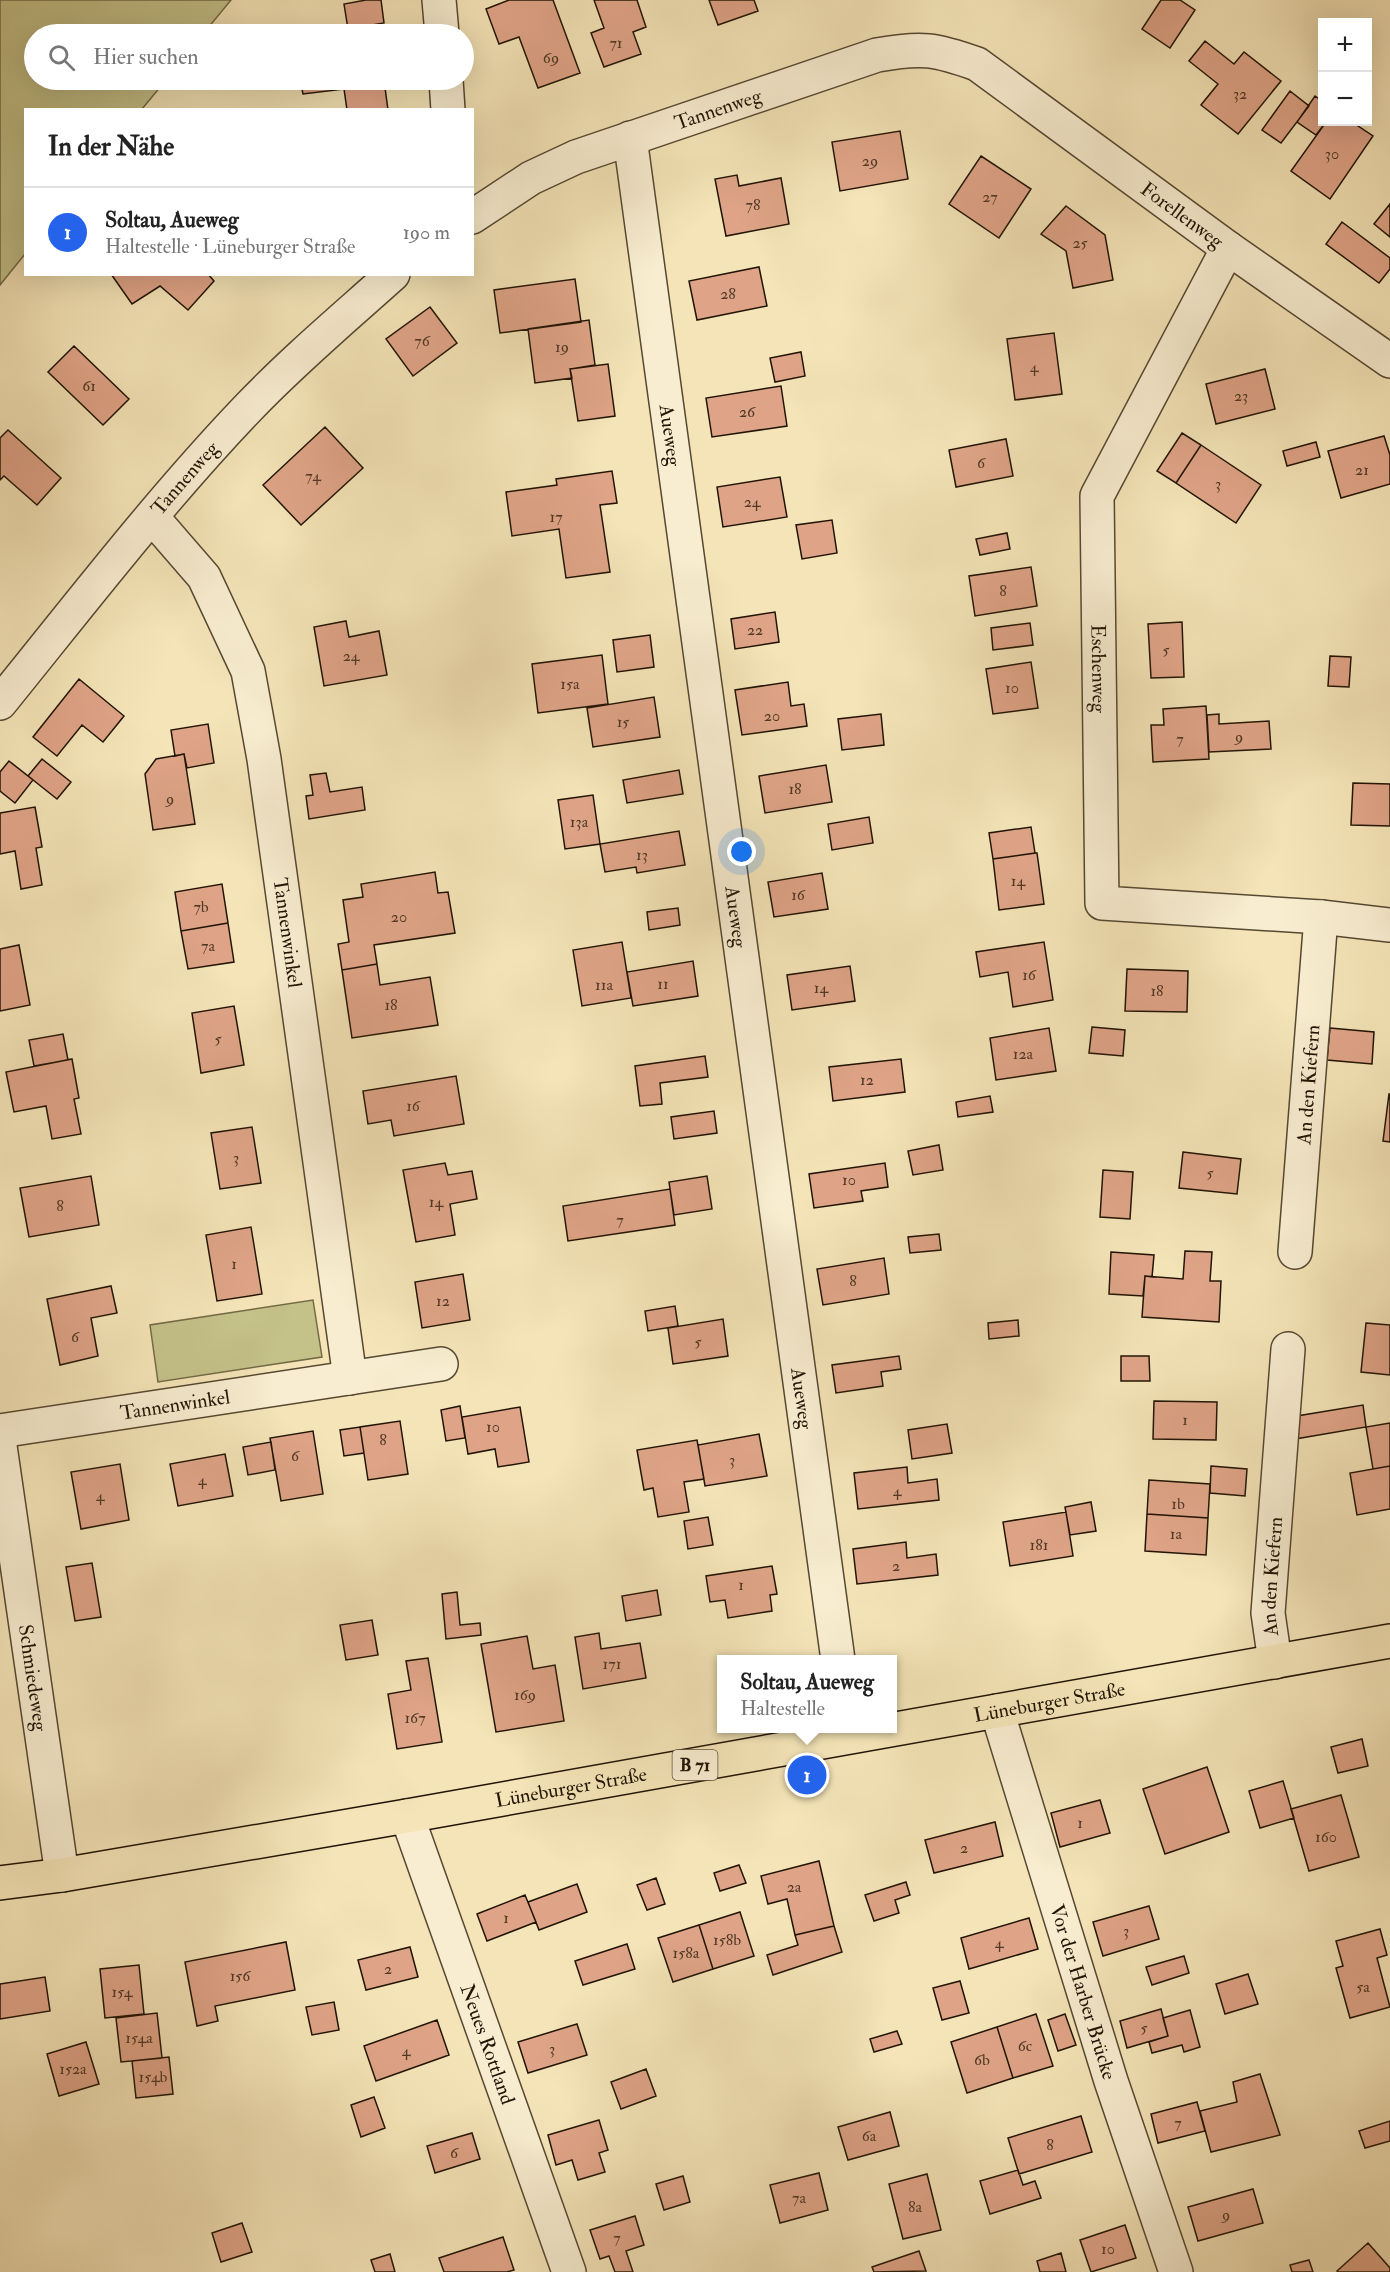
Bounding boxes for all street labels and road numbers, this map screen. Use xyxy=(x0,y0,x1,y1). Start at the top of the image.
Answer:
street label: Tannenweg xyxy=(671,82,766,135)
street label: Forellenweg xyxy=(1136,176,1230,254)
street label: Aueweg xyxy=(654,402,687,469)
street label: Tannenweg xyxy=(145,435,224,520)
street label: Eschenweg xyxy=(1086,624,1112,714)
street label: Tannenwinkel xyxy=(268,876,308,989)
street label: Aueweg xyxy=(720,883,753,950)
street label: An den Kiefern xyxy=(1291,1024,1325,1146)
street label: Aueweg xyxy=(786,1365,819,1432)
street label: Tannenwinkel xyxy=(118,1384,232,1425)
street label: An den Kiefern xyxy=(1255,1516,1288,1639)
street label: Schmiedeweg xyxy=(13,1623,54,1734)
street label: Lüneburger Straße xyxy=(972,1676,1127,1727)
road number: B 71 xyxy=(672,1750,718,1780)
street label: Lüneburger Straße xyxy=(493,1761,649,1813)
street label: Vor der Harber Brücke xyxy=(1045,1901,1122,2083)
street label: Neues Rottland xyxy=(455,1981,521,2108)

